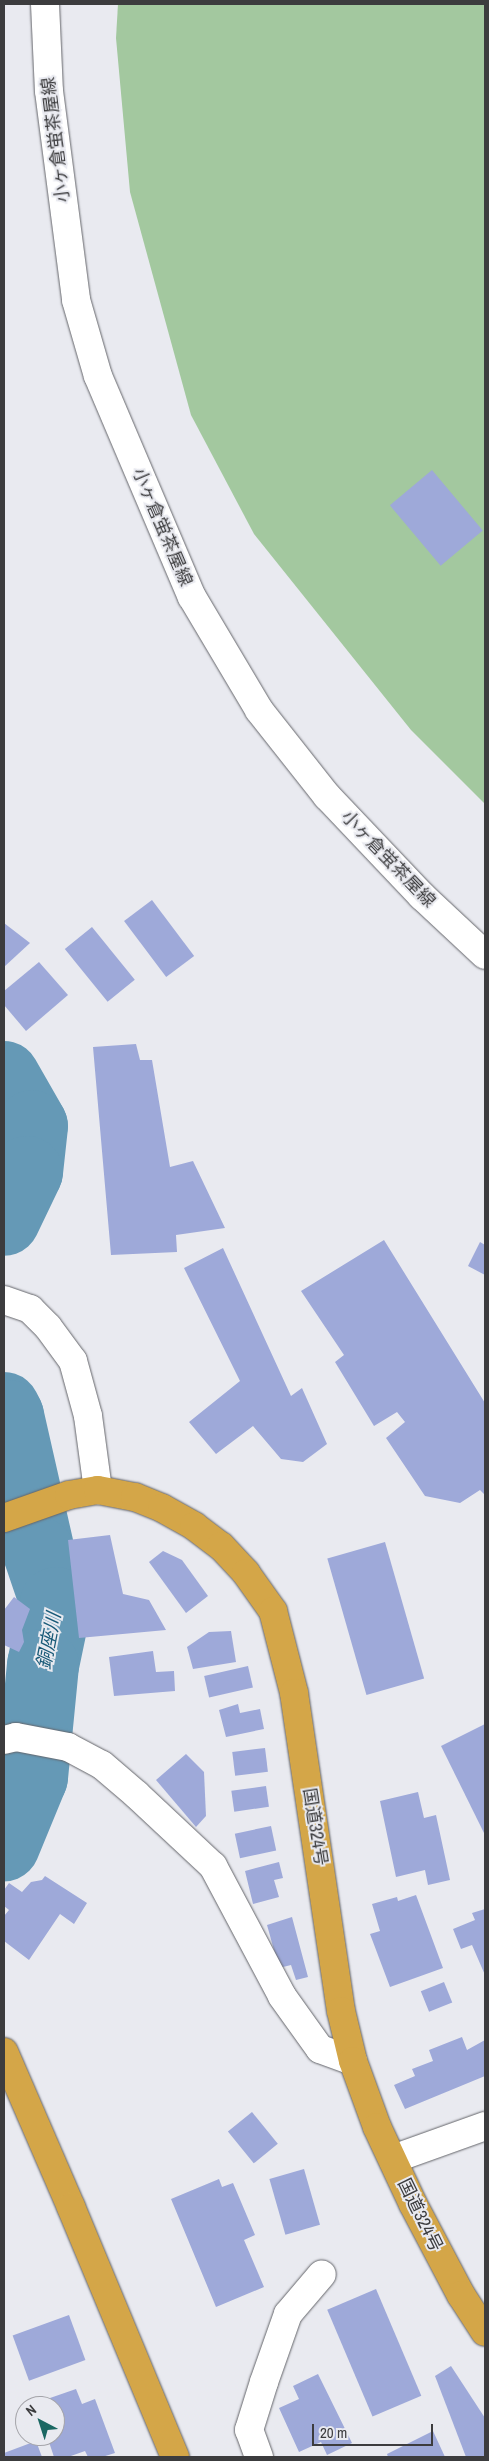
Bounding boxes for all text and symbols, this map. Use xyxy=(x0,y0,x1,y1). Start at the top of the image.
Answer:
street label: 小ヶ倉蛍茶屋線 xyxy=(38,76,74,204)
street label: 小ヶ倉蛍茶屋線 xyxy=(127,465,197,589)
street label: 小ヶ倉蛍茶屋線 xyxy=(336,806,440,912)
water label: 銅座川 xyxy=(32,1611,66,1671)
street label: 国道324号 xyxy=(298,1786,332,1868)
street label: 国道324号 xyxy=(393,2175,447,2255)
north arrow xyxy=(15,2396,65,2446)
text: N xyxy=(22,2401,40,2420)
scale bar xyxy=(314,2414,435,2446)
text: 20 m xyxy=(320,2422,347,2443)

